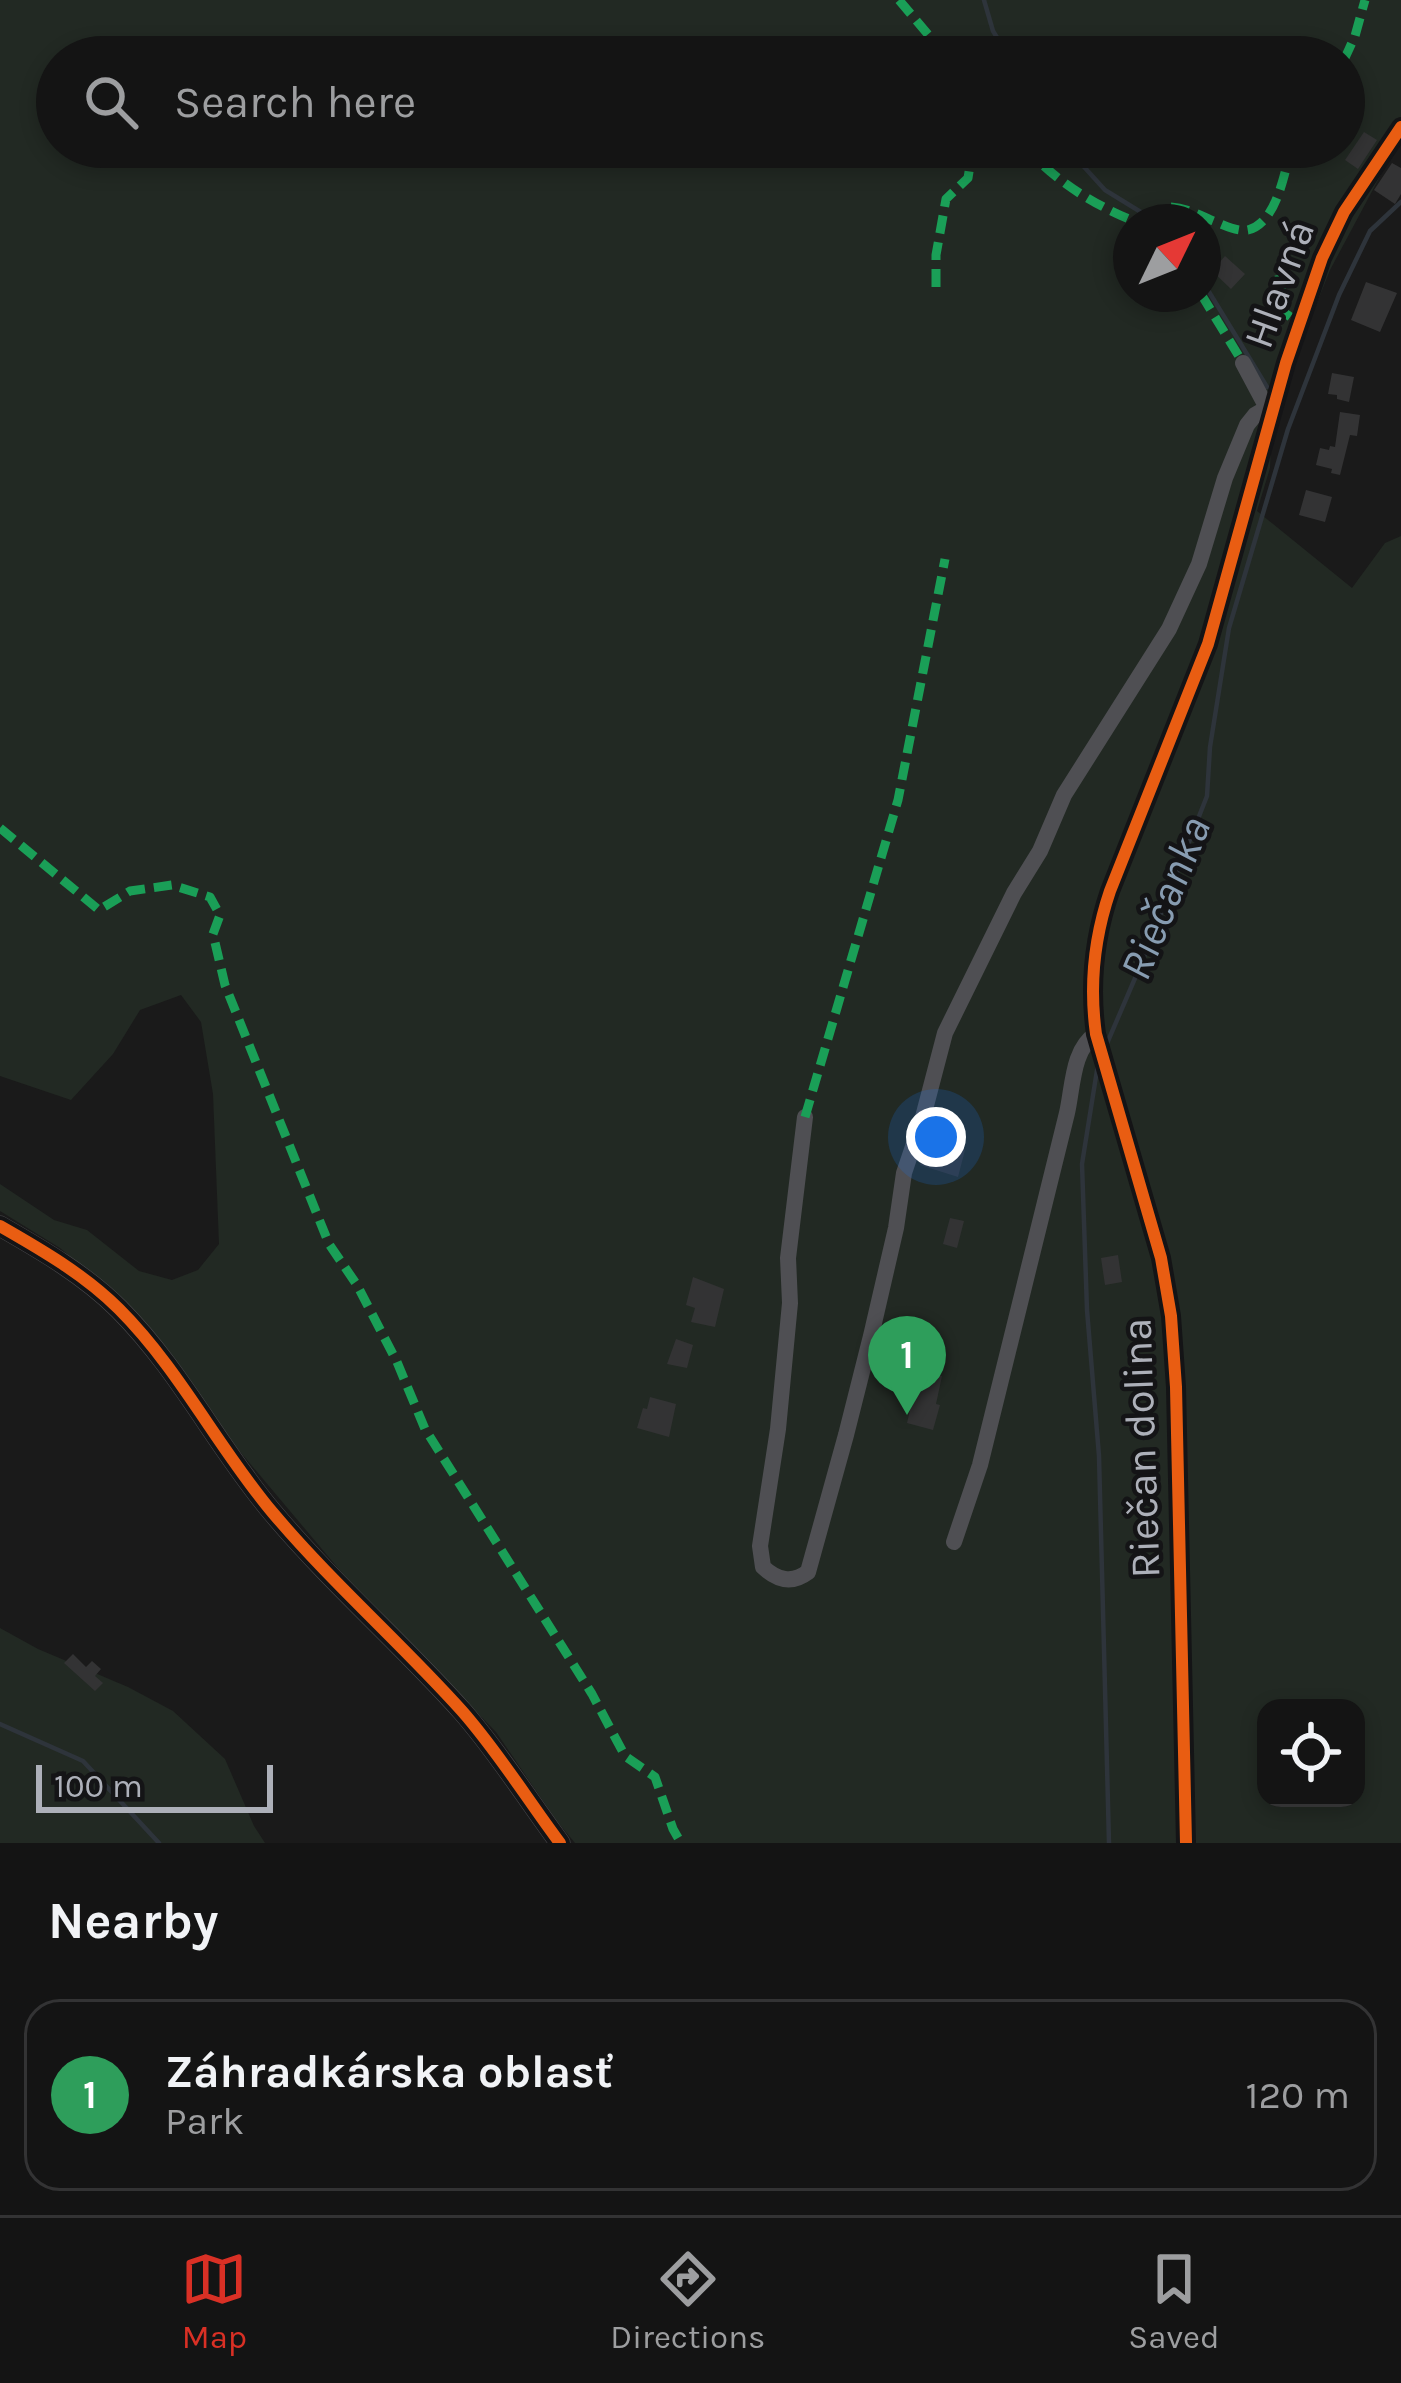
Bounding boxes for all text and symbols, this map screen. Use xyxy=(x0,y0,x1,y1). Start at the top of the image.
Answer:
search box xyxy=(36,36,1365,168)
icon: search xyxy=(78,69,144,135)
text: Search here xyxy=(174,76,416,128)
north arrow xyxy=(1113,204,1221,312)
street label: Hlavná xyxy=(1233,213,1325,355)
water label: Riečanka xyxy=(1109,809,1221,987)
your location xyxy=(906,1107,966,1167)
pin: 1 xyxy=(868,1316,946,1415)
street label: Riečan dolina xyxy=(1111,1317,1171,1579)
map controls xyxy=(1257,1699,1365,1807)
button: locate xyxy=(1257,1699,1365,1807)
scale bar xyxy=(36,1759,273,1812)
text: 100 m xyxy=(54,1767,143,1805)
text: Nearby xyxy=(48,1891,218,1951)
text: Záhradkárska oblasť xyxy=(165,2046,613,2098)
text: 1 xyxy=(83,2072,97,2118)
text: 120 m xyxy=(1246,2072,1350,2118)
text: Park xyxy=(165,2098,244,2144)
tab: Map xyxy=(181,2246,247,2356)
tab: Directions xyxy=(610,2246,765,2356)
tab: Saved xyxy=(1128,2246,1220,2356)

